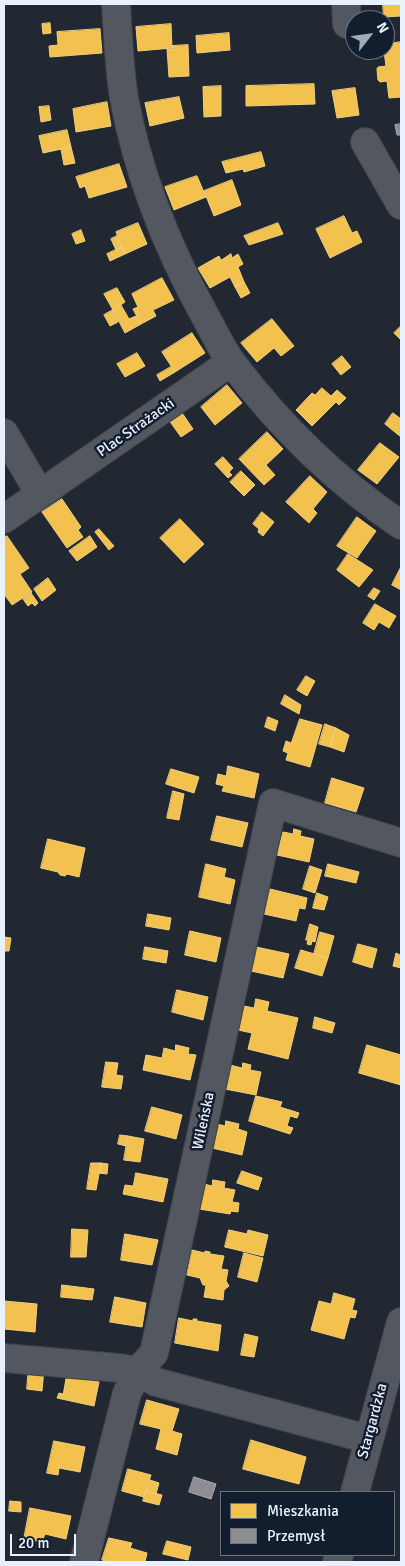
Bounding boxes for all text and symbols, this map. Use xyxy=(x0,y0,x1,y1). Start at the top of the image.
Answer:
north arrow xyxy=(345,10,395,60)
text: N xyxy=(373,19,392,36)
street label: Plac Strażacki xyxy=(94,395,178,461)
street label: Wileńska xyxy=(189,1091,219,1151)
street label: Stargardzka xyxy=(354,1381,392,1461)
legend xyxy=(220,1491,395,1556)
text: Mieszkania xyxy=(267,1502,339,1520)
scale bar xyxy=(12,1524,79,1556)
text: Przemysł xyxy=(267,1527,325,1545)
text: 20 m xyxy=(18,1534,49,1552)

